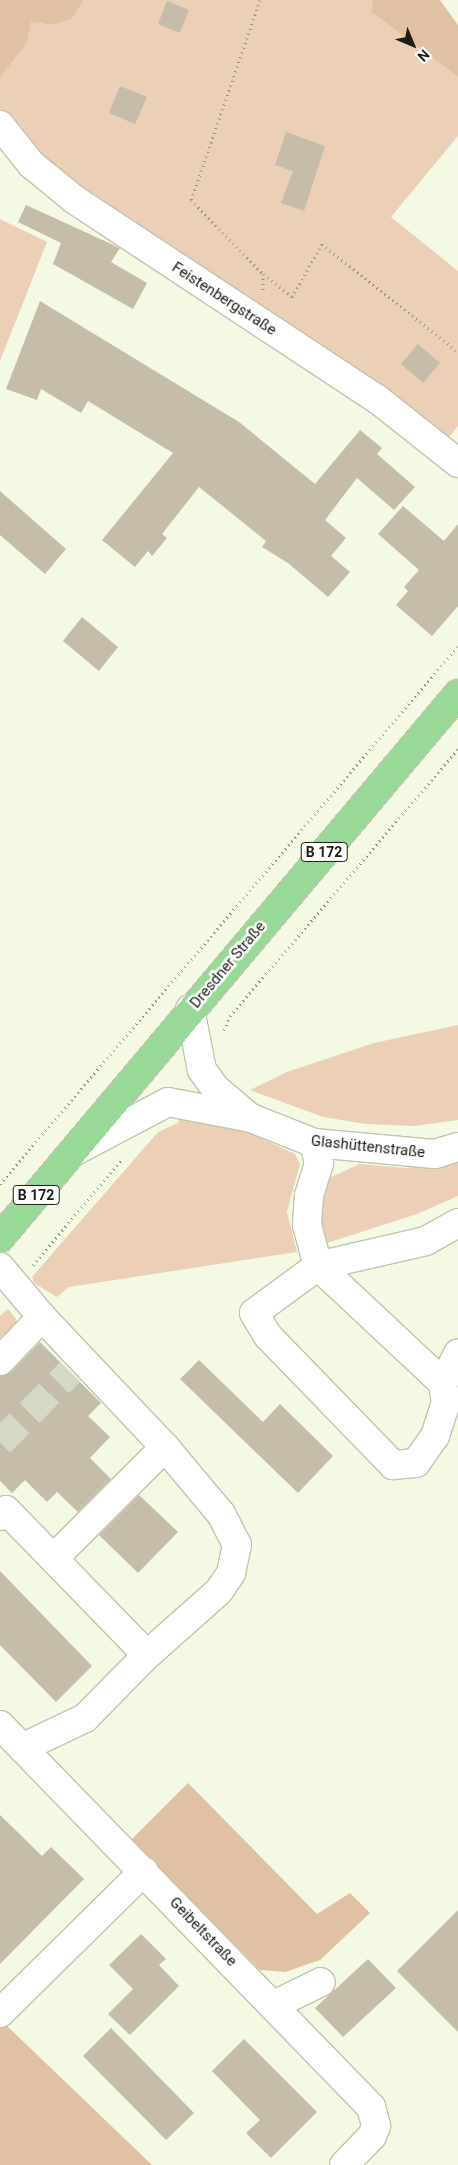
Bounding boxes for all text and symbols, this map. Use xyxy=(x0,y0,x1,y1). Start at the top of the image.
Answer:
north arrow xyxy=(388,20,438,70)
text: N xyxy=(414,46,433,65)
street label: Feistenbergstraße xyxy=(168,259,280,339)
road number: B 172 xyxy=(300,840,348,864)
street label: Dresdner Straße xyxy=(187,918,269,1012)
street label: Glashüttenstraße xyxy=(310,1132,426,1162)
road number: B 172 xyxy=(12,1184,60,1206)
street label: Geibeltstraße xyxy=(166,1894,240,1970)

